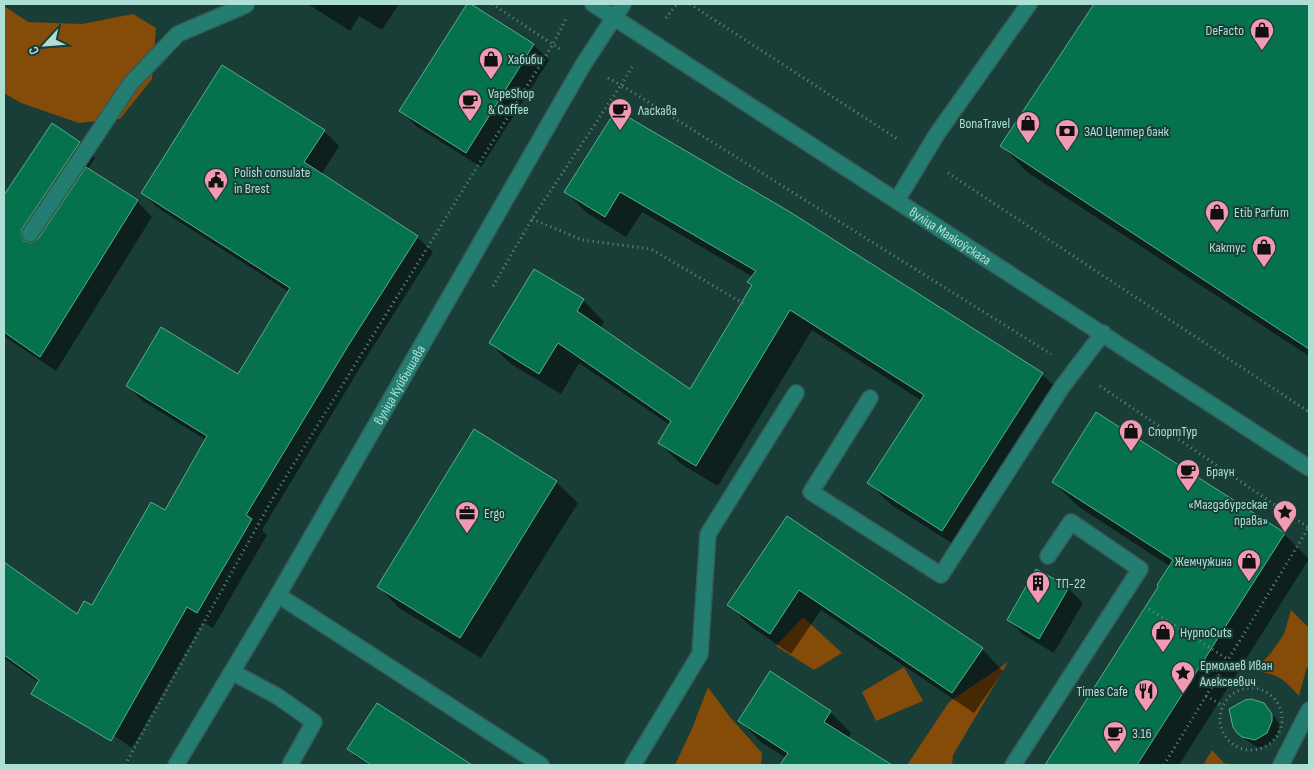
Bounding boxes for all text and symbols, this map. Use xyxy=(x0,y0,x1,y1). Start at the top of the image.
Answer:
shop icon: DeFacto xyxy=(1249,17,1275,51)
north arrow xyxy=(20,20,70,70)
place label: DeFacto xyxy=(1206,22,1244,39)
text: С xyxy=(25,44,43,57)
shop icon: Хабиби xyxy=(478,46,504,80)
place label: Хабиби xyxy=(507,51,543,68)
place label: VapeShop & Coffee xyxy=(488,85,534,118)
cafe icon: VapeShop & Coffee xyxy=(457,88,483,122)
cafe icon: Ласкава xyxy=(607,97,633,131)
place label: Ласкава xyxy=(637,102,677,119)
shop icon: BonaTravel xyxy=(1015,110,1041,144)
place label: BonaTravel xyxy=(959,115,1010,132)
bank icon: ЗАО Цептер банк xyxy=(1054,118,1080,152)
place label: ЗАО Цептер банк xyxy=(1084,123,1169,140)
place label: Polish consulate in Brest xyxy=(234,164,310,197)
public building icon: Polish consulate in Brest xyxy=(203,167,229,201)
shop icon: Etib Parfum xyxy=(1204,199,1230,233)
street label: вуліца Маякоўскага xyxy=(906,203,994,269)
place label: Etib Parfum xyxy=(1234,204,1289,221)
shop icon: Кактус xyxy=(1251,234,1277,268)
place label: Кактус xyxy=(1209,239,1246,256)
street label: вуліца Куйбышава xyxy=(370,342,429,428)
shop icon: СпортТур xyxy=(1118,418,1144,452)
place label: СпортТур xyxy=(1148,423,1198,440)
cafe icon: Браун xyxy=(1175,458,1201,492)
place label: Браун xyxy=(1206,463,1235,480)
place label: «Магдэбургскае права» xyxy=(1188,496,1268,529)
place icon: «Магдэбургскае права» xyxy=(1272,499,1298,533)
office icon: Ergo xyxy=(454,500,480,534)
place label: Ergo xyxy=(484,505,505,522)
shop icon: Жемчужина xyxy=(1236,548,1262,582)
place label: Жемчужина xyxy=(1175,553,1232,570)
building icon: ТП-22 xyxy=(1025,570,1051,604)
place label: ТП-22 xyxy=(1056,575,1086,592)
shop icon: HypnoCuts xyxy=(1150,619,1176,653)
place label: HypnoCuts xyxy=(1180,624,1232,641)
place label: Ермолаев Иван Алексеевич xyxy=(1199,657,1273,690)
place icon: Ермолаев Иван Алексеевич xyxy=(1170,660,1196,694)
restaurant icon: Times Cafe xyxy=(1133,678,1159,712)
place label: Times Cafe xyxy=(1077,683,1128,700)
cafe icon: 3.16 xyxy=(1102,720,1128,754)
place label: 3.16 xyxy=(1132,725,1152,742)

